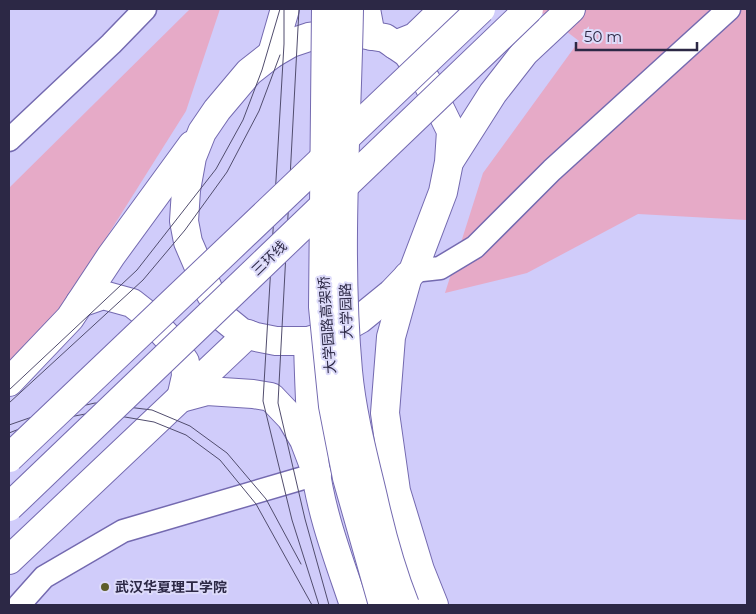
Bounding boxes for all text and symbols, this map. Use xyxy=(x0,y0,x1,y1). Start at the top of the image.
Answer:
scale bar xyxy=(576,20,697,52)
text: 50 m xyxy=(584,27,622,46)
street label: 三环线 xyxy=(248,237,290,279)
street label: 大学园路高架桥 xyxy=(315,275,339,375)
street label: 大学园路 xyxy=(336,283,356,339)
place label: 武汉华夏理工学院 xyxy=(115,578,227,596)
marker: 武汉华夏理工学院 xyxy=(99,581,111,593)

